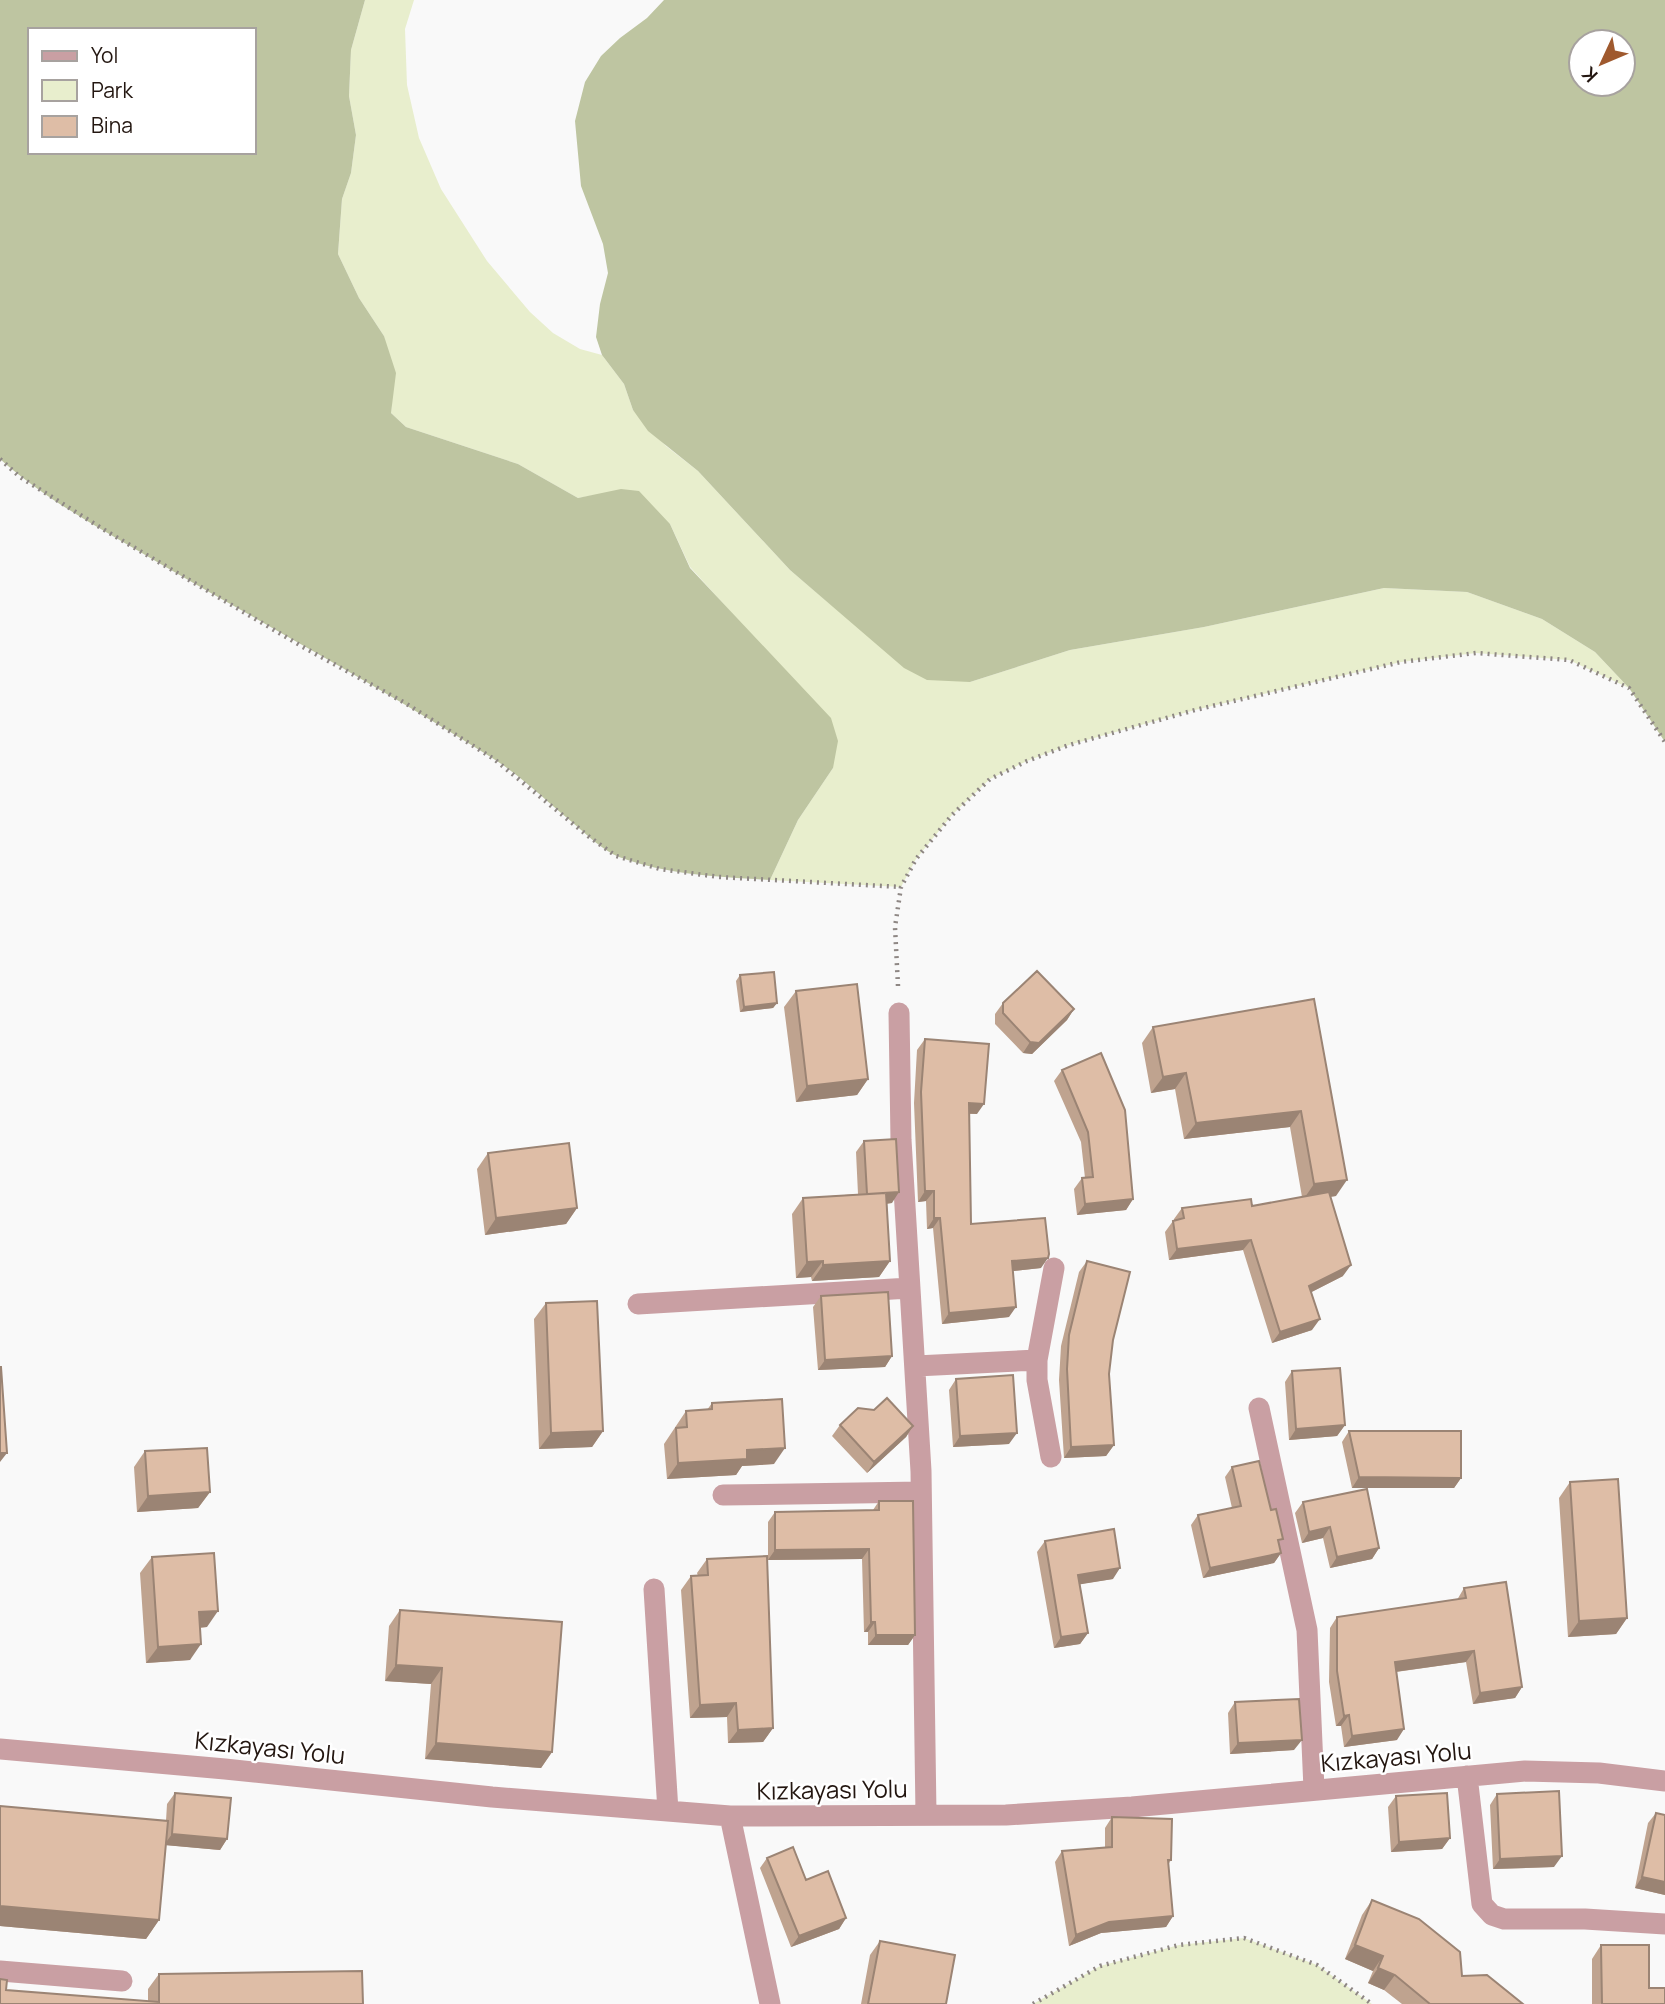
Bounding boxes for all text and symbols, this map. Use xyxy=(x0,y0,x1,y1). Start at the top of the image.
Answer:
legend xyxy=(28,28,256,154)
north arrow xyxy=(1567,28,1637,98)
text: Yol xyxy=(91,41,118,69)
text: K xyxy=(1576,61,1603,88)
text: Park xyxy=(91,76,133,104)
text: Bina xyxy=(91,111,133,139)
street label: Kızkayası Yolu xyxy=(193,1723,347,1771)
street label: Kızkayası Yolu xyxy=(1319,1733,1473,1779)
street label: Kızkayası Yolu xyxy=(756,1771,908,1807)

